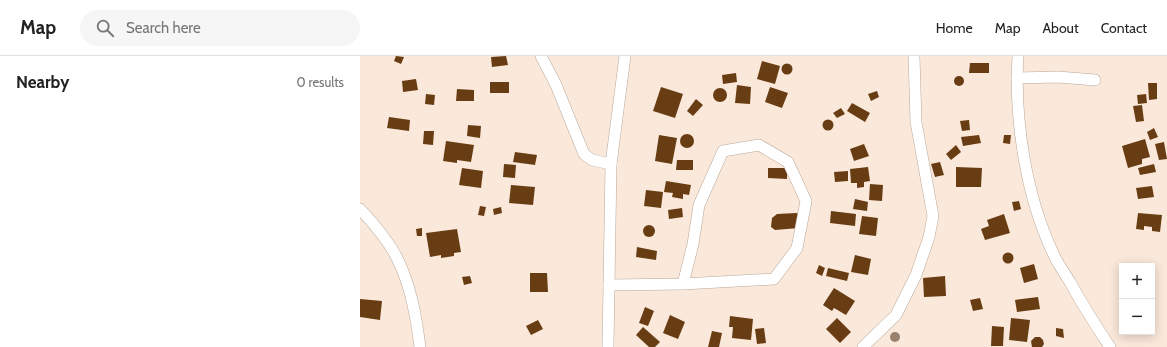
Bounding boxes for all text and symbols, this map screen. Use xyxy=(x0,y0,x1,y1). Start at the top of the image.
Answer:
search box xyxy=(80,10,360,46)
text: Map xyxy=(20,16,56,39)
icon: search xyxy=(94,17,116,39)
text: Search here xyxy=(126,19,201,37)
text: Home xyxy=(936,19,973,37)
text: Map xyxy=(995,19,1020,37)
text: About xyxy=(1042,19,1079,37)
text: Contact xyxy=(1101,19,1147,37)
text: Nearby xyxy=(16,72,69,92)
text: 0 results xyxy=(296,74,344,90)
map controls xyxy=(1119,263,1155,335)
button: + xyxy=(1119,263,1155,299)
button: − xyxy=(1119,299,1155,335)

